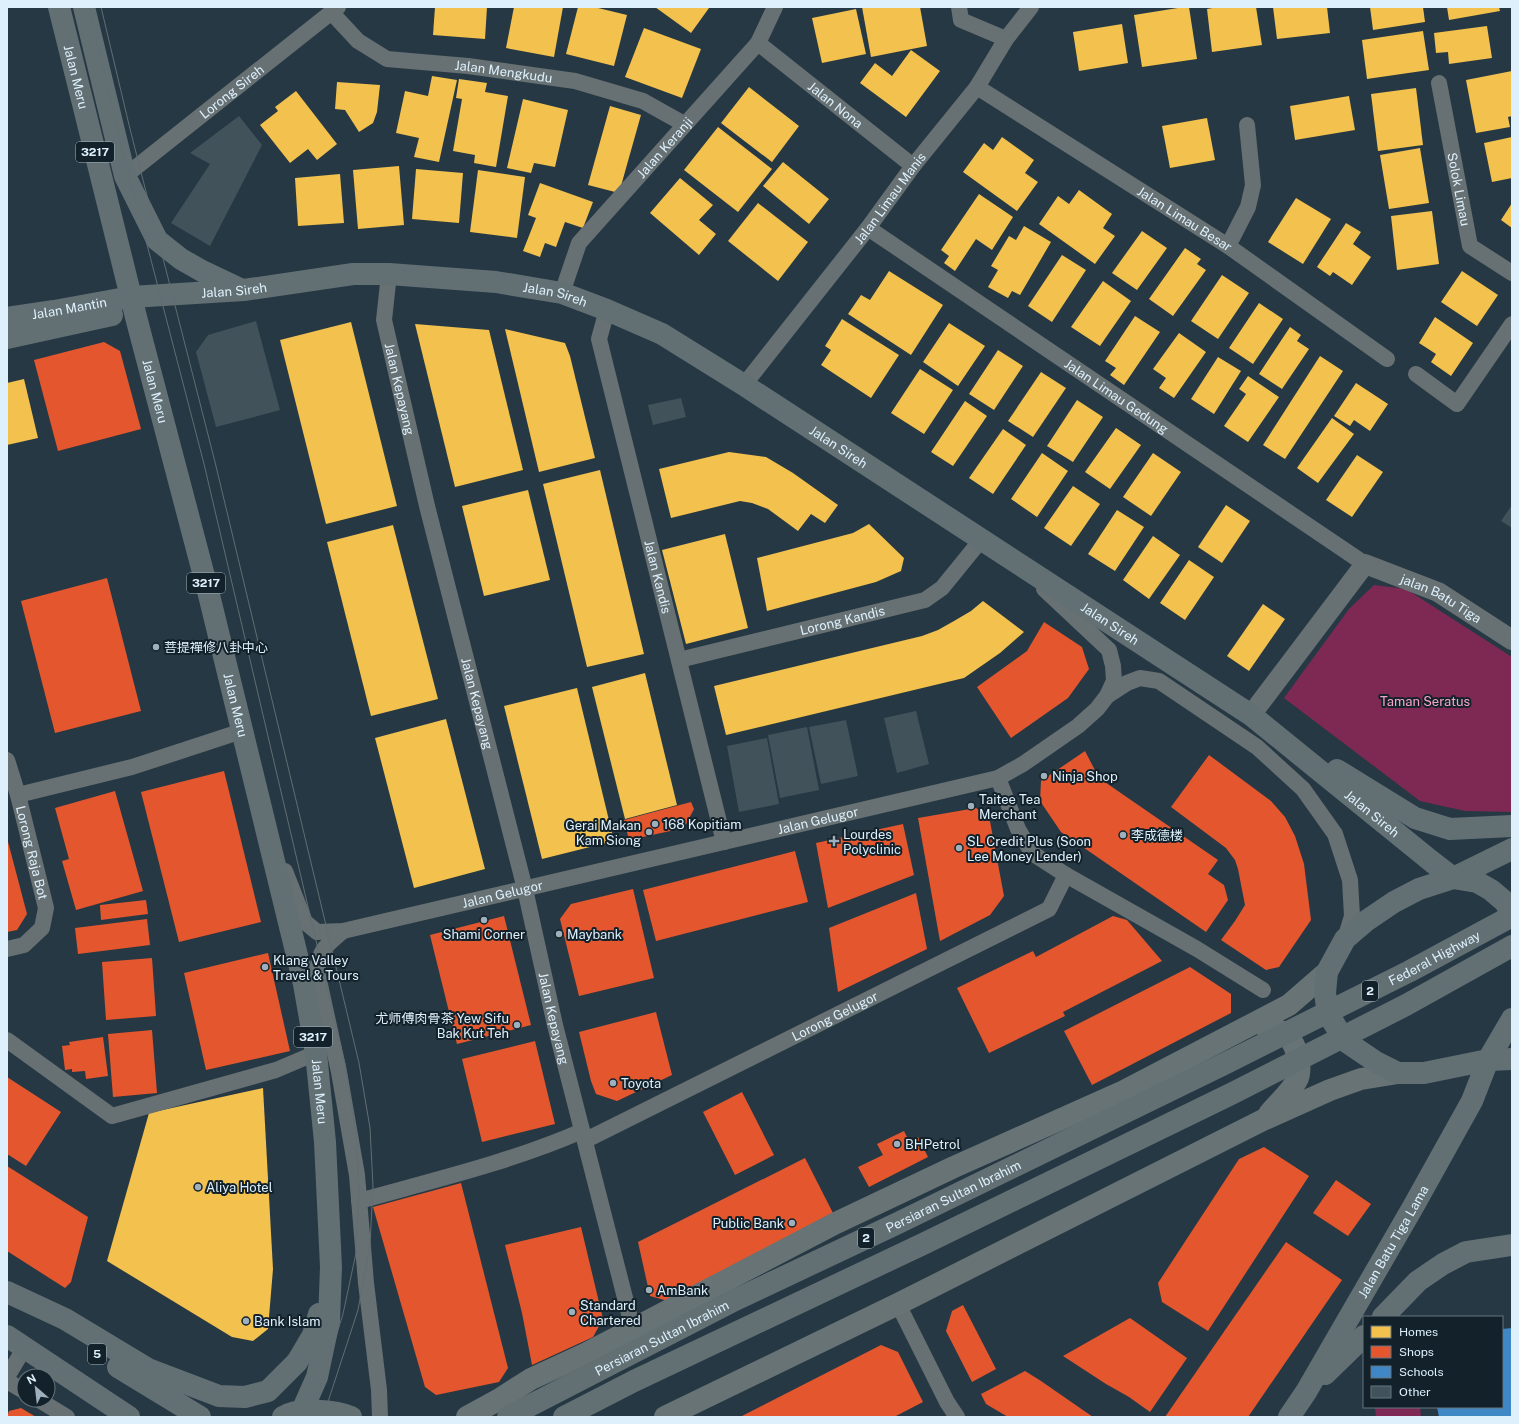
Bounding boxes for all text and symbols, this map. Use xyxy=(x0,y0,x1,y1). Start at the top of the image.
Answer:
street label: Jalan Meru xyxy=(61,43,91,111)
street label: Jalan Mengkudu xyxy=(454,58,553,86)
street label: Lorong Sireh xyxy=(197,62,267,122)
street label: Jalan Nona xyxy=(805,79,866,131)
street label: Jalan Keranji xyxy=(634,114,696,181)
road number: 3217 xyxy=(76,142,114,162)
street label: Jalan Limau Manis xyxy=(851,150,929,247)
street label: Solok Limau xyxy=(1444,151,1473,227)
street label: Jalan Limau Besar xyxy=(1134,184,1235,254)
street label: Jalan Sireh xyxy=(201,280,268,301)
street label: Jalan Sireh xyxy=(522,280,589,310)
street label: Jalan Mantin xyxy=(31,295,108,322)
street label: Jalan Kepayang xyxy=(382,341,417,437)
street label: Jalan Limau Gedung xyxy=(1062,356,1171,437)
street label: Jalan Meru xyxy=(139,358,171,425)
street label: Jalan Sireh xyxy=(807,423,870,471)
street label: Jalan Kandis xyxy=(641,539,674,615)
street label: jalan Batu Tiga xyxy=(1398,571,1484,626)
road number: 3217 xyxy=(187,573,225,593)
street label: Jalan Sireh xyxy=(1078,600,1142,648)
street label: Lorong Kandis xyxy=(798,603,886,638)
place label: 菩提禪修八卦中心 xyxy=(164,640,268,655)
marker: 菩提禪修八卦中心 xyxy=(151,642,161,652)
street label: Jalan Kepayang xyxy=(458,656,496,751)
street label: Jalan Meru xyxy=(220,671,250,739)
park label: Taman Seratus xyxy=(1380,694,1470,709)
place label: Ninja Shop xyxy=(1052,769,1118,784)
marker: Ninja Shop xyxy=(1039,771,1049,781)
street label: Jalan Sireh xyxy=(1342,787,1402,840)
place label: Taitee Tea Merchant xyxy=(979,792,1040,822)
marker: Taitee Tea Merchant xyxy=(966,801,976,811)
street label: Lorong Raja Bot xyxy=(13,804,51,901)
street label: Jalan Gelugor xyxy=(776,804,860,837)
place label: 168 Kopitiam xyxy=(663,817,741,832)
place label: Gerai Makan Kam Siong xyxy=(565,818,641,848)
marker: 168 Kopitiam xyxy=(650,819,660,829)
marker: Gerai Makan Kam Siong xyxy=(644,827,654,837)
place label: Lourdes Polyclinic xyxy=(843,827,901,857)
place label: 李成德楼 xyxy=(1131,828,1183,843)
marker: 李成德楼 xyxy=(1118,830,1128,840)
place label: SL Credit Plus (Soon Lee Money Lender) xyxy=(967,834,1091,864)
marker: Lourdes Polyclinic xyxy=(828,835,840,847)
marker: SL Credit Plus (Soon Lee Money Lender) xyxy=(954,843,964,853)
street label: Jalan Gelugor xyxy=(461,878,544,911)
marker: Shami Corner xyxy=(479,915,489,925)
place label: Shami Corner xyxy=(443,927,525,942)
place label: Maybank xyxy=(567,927,622,942)
street label: Federal Highway xyxy=(1386,928,1483,989)
marker: Maybank xyxy=(554,929,564,939)
place label: Klang Valley Travel & Tours xyxy=(273,953,359,983)
marker: Klang Valley Travel & Tours xyxy=(260,962,270,972)
street label: Jalan Kepayang xyxy=(536,971,572,1066)
road number: 2 xyxy=(1362,981,1378,1001)
street label: Lorong Gelugor xyxy=(789,989,881,1044)
place label: 尤师傅肉骨茶 Yew Sifu Bak Kut Teh xyxy=(376,1011,509,1041)
marker: 尤师傅肉骨茶 Yew Sifu Bak Kut Teh xyxy=(512,1020,522,1030)
road number: 3217 xyxy=(294,1027,332,1047)
street label: Jalan Meru xyxy=(309,1058,330,1125)
place label: Toyota xyxy=(621,1076,661,1091)
marker: Toyota xyxy=(608,1078,618,1088)
place label: BHPetrol xyxy=(905,1137,960,1152)
marker: BHPetrol xyxy=(892,1139,902,1149)
street label: Persiaran Sultan Ibrahim xyxy=(883,1157,1023,1236)
place label: Aliya Hotel xyxy=(206,1180,273,1195)
marker: Aliya Hotel xyxy=(193,1182,203,1192)
street label: Jalan Batu Tiga Lama xyxy=(1355,1183,1432,1301)
place label: Public Bank xyxy=(712,1216,784,1231)
marker: Public Bank xyxy=(787,1218,797,1228)
road number: 2 xyxy=(858,1228,874,1248)
place label: AmBank xyxy=(657,1283,708,1298)
marker: AmBank xyxy=(644,1285,654,1295)
street label: Persiaran Sultan Ibrahim xyxy=(593,1297,732,1379)
place label: Standard Chartered xyxy=(580,1298,641,1328)
marker: Standard Chartered xyxy=(567,1307,577,1317)
place label: Bank Islam xyxy=(254,1314,320,1329)
marker: Bank Islam xyxy=(241,1316,251,1326)
legend xyxy=(1363,1316,1503,1408)
text: Homes xyxy=(1399,1325,1438,1339)
road number: 5 xyxy=(88,1344,106,1364)
text: Shops xyxy=(1399,1345,1434,1359)
text: Schools xyxy=(1399,1365,1444,1379)
north arrow xyxy=(16,1368,56,1408)
text: N xyxy=(25,1372,38,1386)
text: Other xyxy=(1399,1385,1431,1399)

